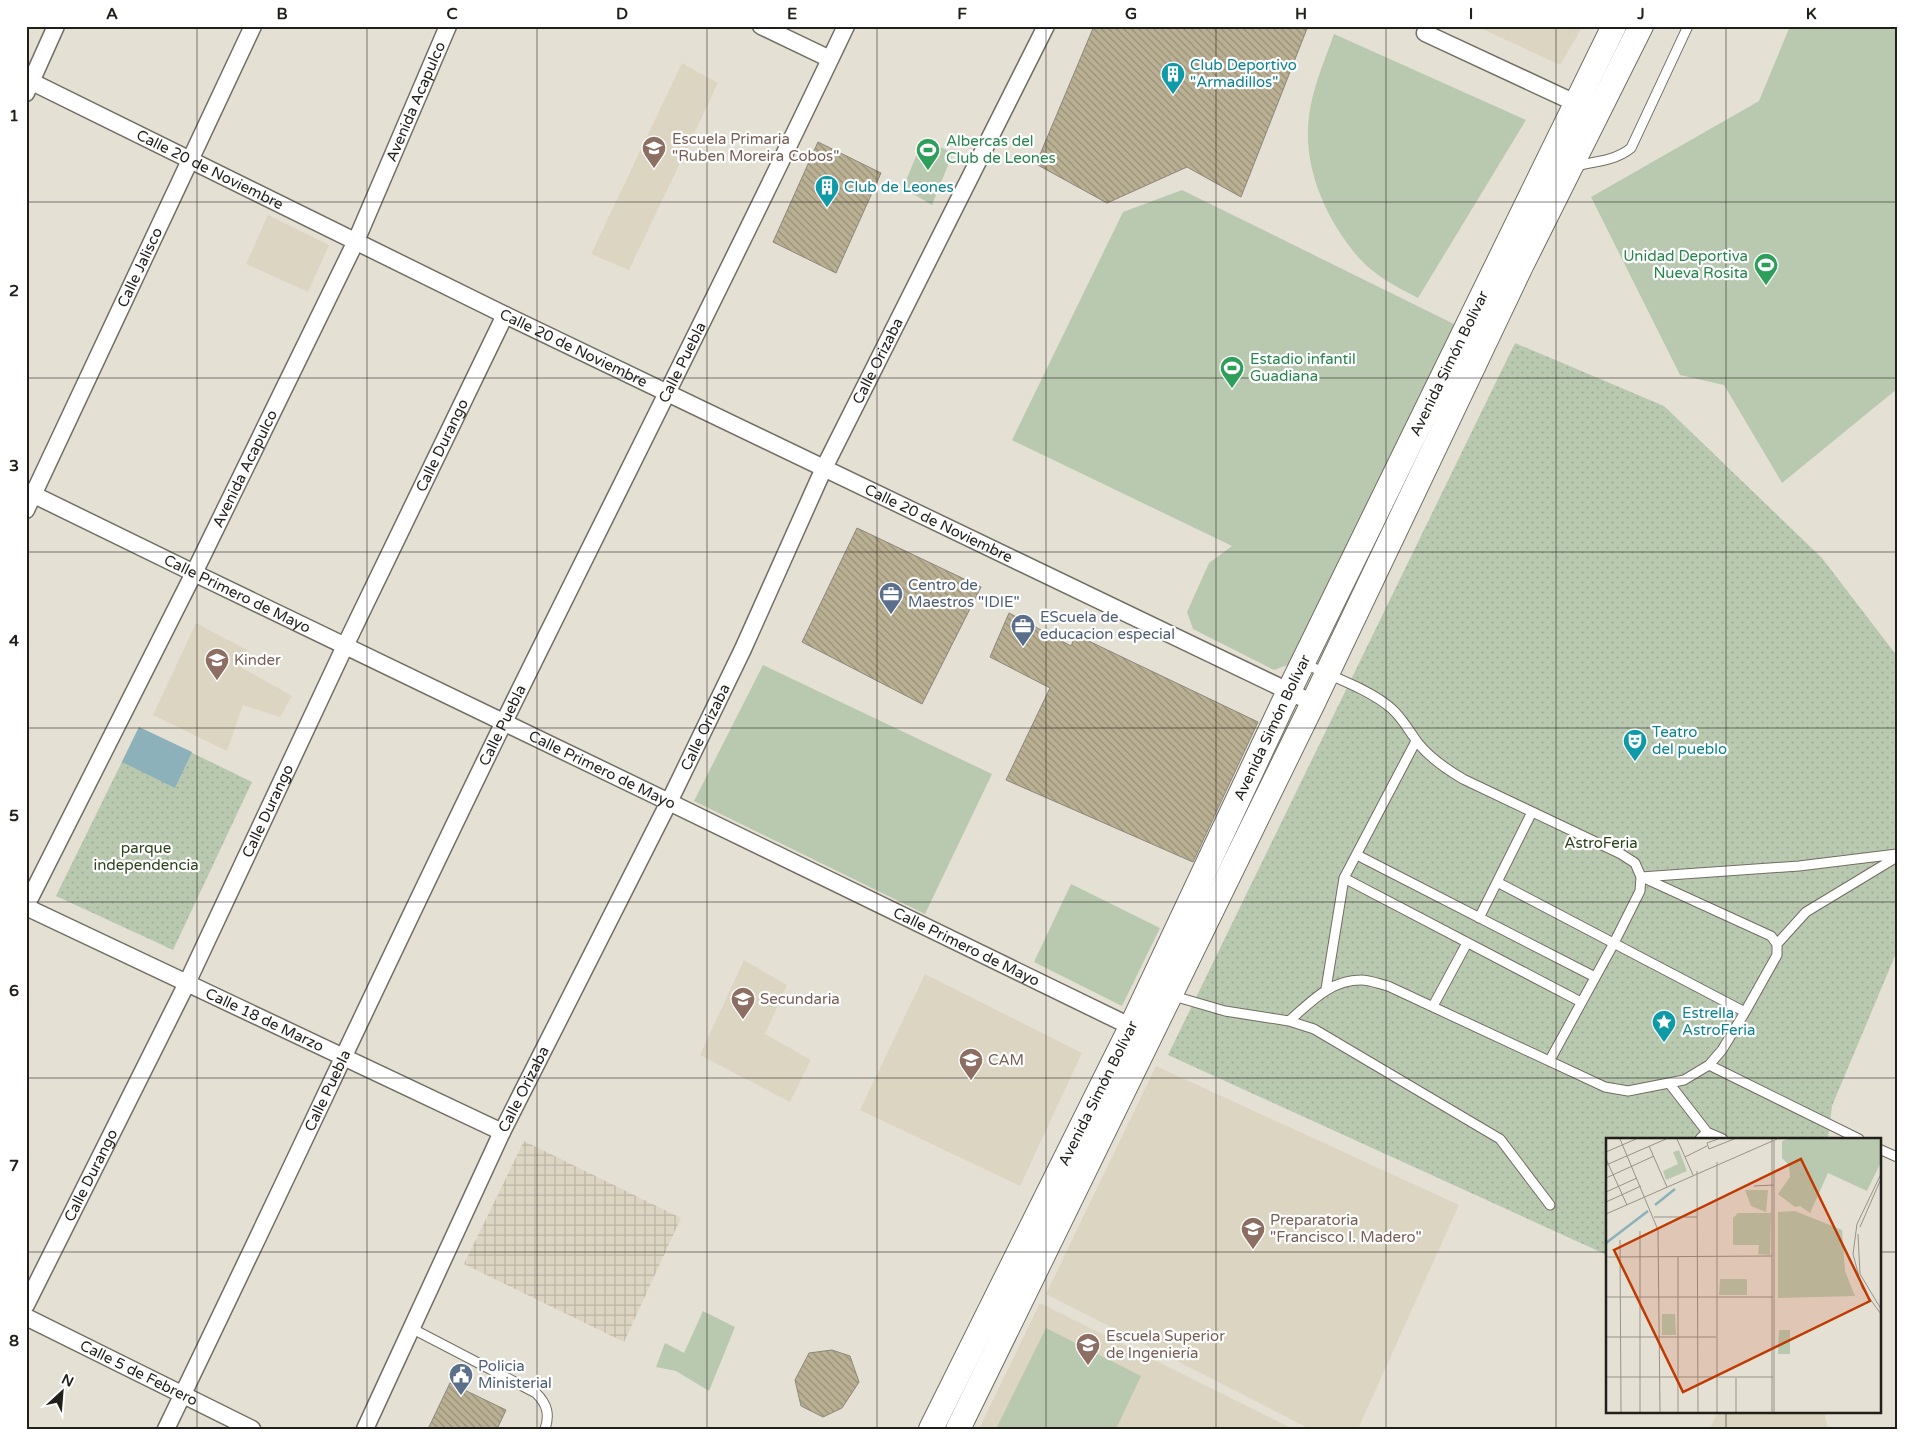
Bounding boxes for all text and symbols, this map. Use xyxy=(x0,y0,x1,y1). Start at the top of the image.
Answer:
text: A xyxy=(106,4,118,24)
text: B xyxy=(276,4,288,24)
text: C xyxy=(446,4,458,24)
text: D xyxy=(616,4,628,24)
text: E xyxy=(787,4,797,24)
text: F xyxy=(957,4,967,24)
text: G xyxy=(1125,4,1137,24)
text: H xyxy=(1295,4,1307,24)
text: I xyxy=(1469,4,1473,24)
text: J xyxy=(1636,4,1645,24)
text: K xyxy=(1806,4,1817,24)
street label: Avenida Acapulco xyxy=(382,39,449,164)
place label: Club Deportivo "Armadillos" xyxy=(1190,56,1297,91)
building icon: Club Deportivo "Armadillos" xyxy=(1160,61,1186,95)
text: 1 xyxy=(9,106,19,126)
street label: Calle 20 de Noviembre xyxy=(133,126,286,213)
place label: Escuela Primaria "Ruben Moreira Cobos" xyxy=(672,130,839,165)
place label: Albercas del Club de Leones xyxy=(946,132,1056,167)
school or university icon: Escuela Primaria "Ruben Moreira Cobos" xyxy=(641,135,667,169)
sports icon: Albercas del Club de Leones xyxy=(915,137,941,171)
building icon: Club de Leones xyxy=(814,174,840,208)
place label: Club de Leones xyxy=(844,178,954,196)
street label: Calle Jalisco xyxy=(113,225,166,310)
place label: Unidad Deportiva Nueva Rosita xyxy=(1623,247,1748,282)
sports icon: Unidad Deportiva Nueva Rosita xyxy=(1753,252,1779,286)
text: 2 xyxy=(9,281,19,301)
street label: Avenida Simón Bolívar xyxy=(1406,287,1492,439)
street label: Calle 20 de Noviembre xyxy=(497,305,650,391)
street label: Calle Orizaba xyxy=(849,315,907,407)
street label: Calle Puebla xyxy=(655,319,710,406)
place label: Estadio infantil Guadiana xyxy=(1250,350,1356,385)
sports icon: Estadio infantil Guadiana xyxy=(1219,355,1245,389)
street label: Calle Durango xyxy=(412,396,472,495)
street label: Avenida Acapulco xyxy=(209,407,281,530)
text: 3 xyxy=(9,456,19,476)
street label: Calle 20 de Noviembre xyxy=(862,480,1015,566)
street label: Calle Primero de Mayo xyxy=(161,551,314,637)
place label: Centro de Maestros "IDIE" xyxy=(908,576,1020,611)
office icon: Centro de Maestros "IDIE" xyxy=(878,581,904,615)
place label: EScuela de educacion especial xyxy=(1040,608,1175,643)
office icon: EScuela de educacion especial xyxy=(1010,613,1036,647)
text: 4 xyxy=(9,631,19,651)
school or university icon: Kinder xyxy=(204,647,230,681)
place label: Kinder xyxy=(234,651,281,669)
street label: Avenida Simón Bolívar xyxy=(1230,651,1315,803)
street label: Calle Orizaba xyxy=(677,681,734,774)
street label: Calle Puebla xyxy=(475,682,530,769)
place label: Teatro del pueblo xyxy=(1652,723,1727,758)
street label: Calle Primero de Mayo xyxy=(526,727,678,813)
theatre icon: Teatro del pueblo xyxy=(1622,728,1648,762)
street label: Calle Durango xyxy=(238,761,297,861)
text: 5 xyxy=(9,806,19,826)
park label: AstroFeria xyxy=(1564,834,1638,852)
park label: parque independencia xyxy=(93,839,199,874)
street label: Calle Primero de Mayo xyxy=(890,903,1043,990)
text: 6 xyxy=(9,981,19,1001)
street label: Calle 18 de Marzo xyxy=(203,984,327,1055)
school or university icon: Secundaria xyxy=(730,986,756,1020)
place label: Secundaria xyxy=(760,990,840,1008)
place label: Estrella AstroFeria xyxy=(1682,1004,1755,1039)
place icon: Estrella AstroFeria xyxy=(1651,1009,1677,1043)
street label: Avenida Simón Bolívar xyxy=(1054,1018,1142,1169)
street label: Calle Orizaba xyxy=(494,1043,553,1135)
street label: Calle Puebla xyxy=(301,1047,354,1134)
school or university icon: CAM xyxy=(958,1047,984,1081)
place label: CAM xyxy=(988,1051,1024,1069)
street label: Calle Durango xyxy=(60,1126,121,1225)
inset map xyxy=(1606,1138,1880,1412)
text: 7 xyxy=(9,1156,19,1176)
place label: Preparatoria "Francisco I. Madero" xyxy=(1270,1211,1422,1246)
school or university icon: Preparatoria "Francisco I. Madero" xyxy=(1240,1216,1266,1250)
place label: Escuela Superior de Ingeniería xyxy=(1106,1327,1225,1362)
text: 8 xyxy=(9,1331,19,1351)
school or university icon: Escuela Superior de Ingeniería xyxy=(1075,1332,1101,1366)
street label: Calle 5 de Febrero xyxy=(77,1336,201,1410)
place label: Policia Ministerial xyxy=(478,1357,552,1392)
public building icon: Policia Ministerial xyxy=(448,1362,474,1396)
north arrow xyxy=(38,1368,88,1418)
text: N xyxy=(59,1371,76,1391)

